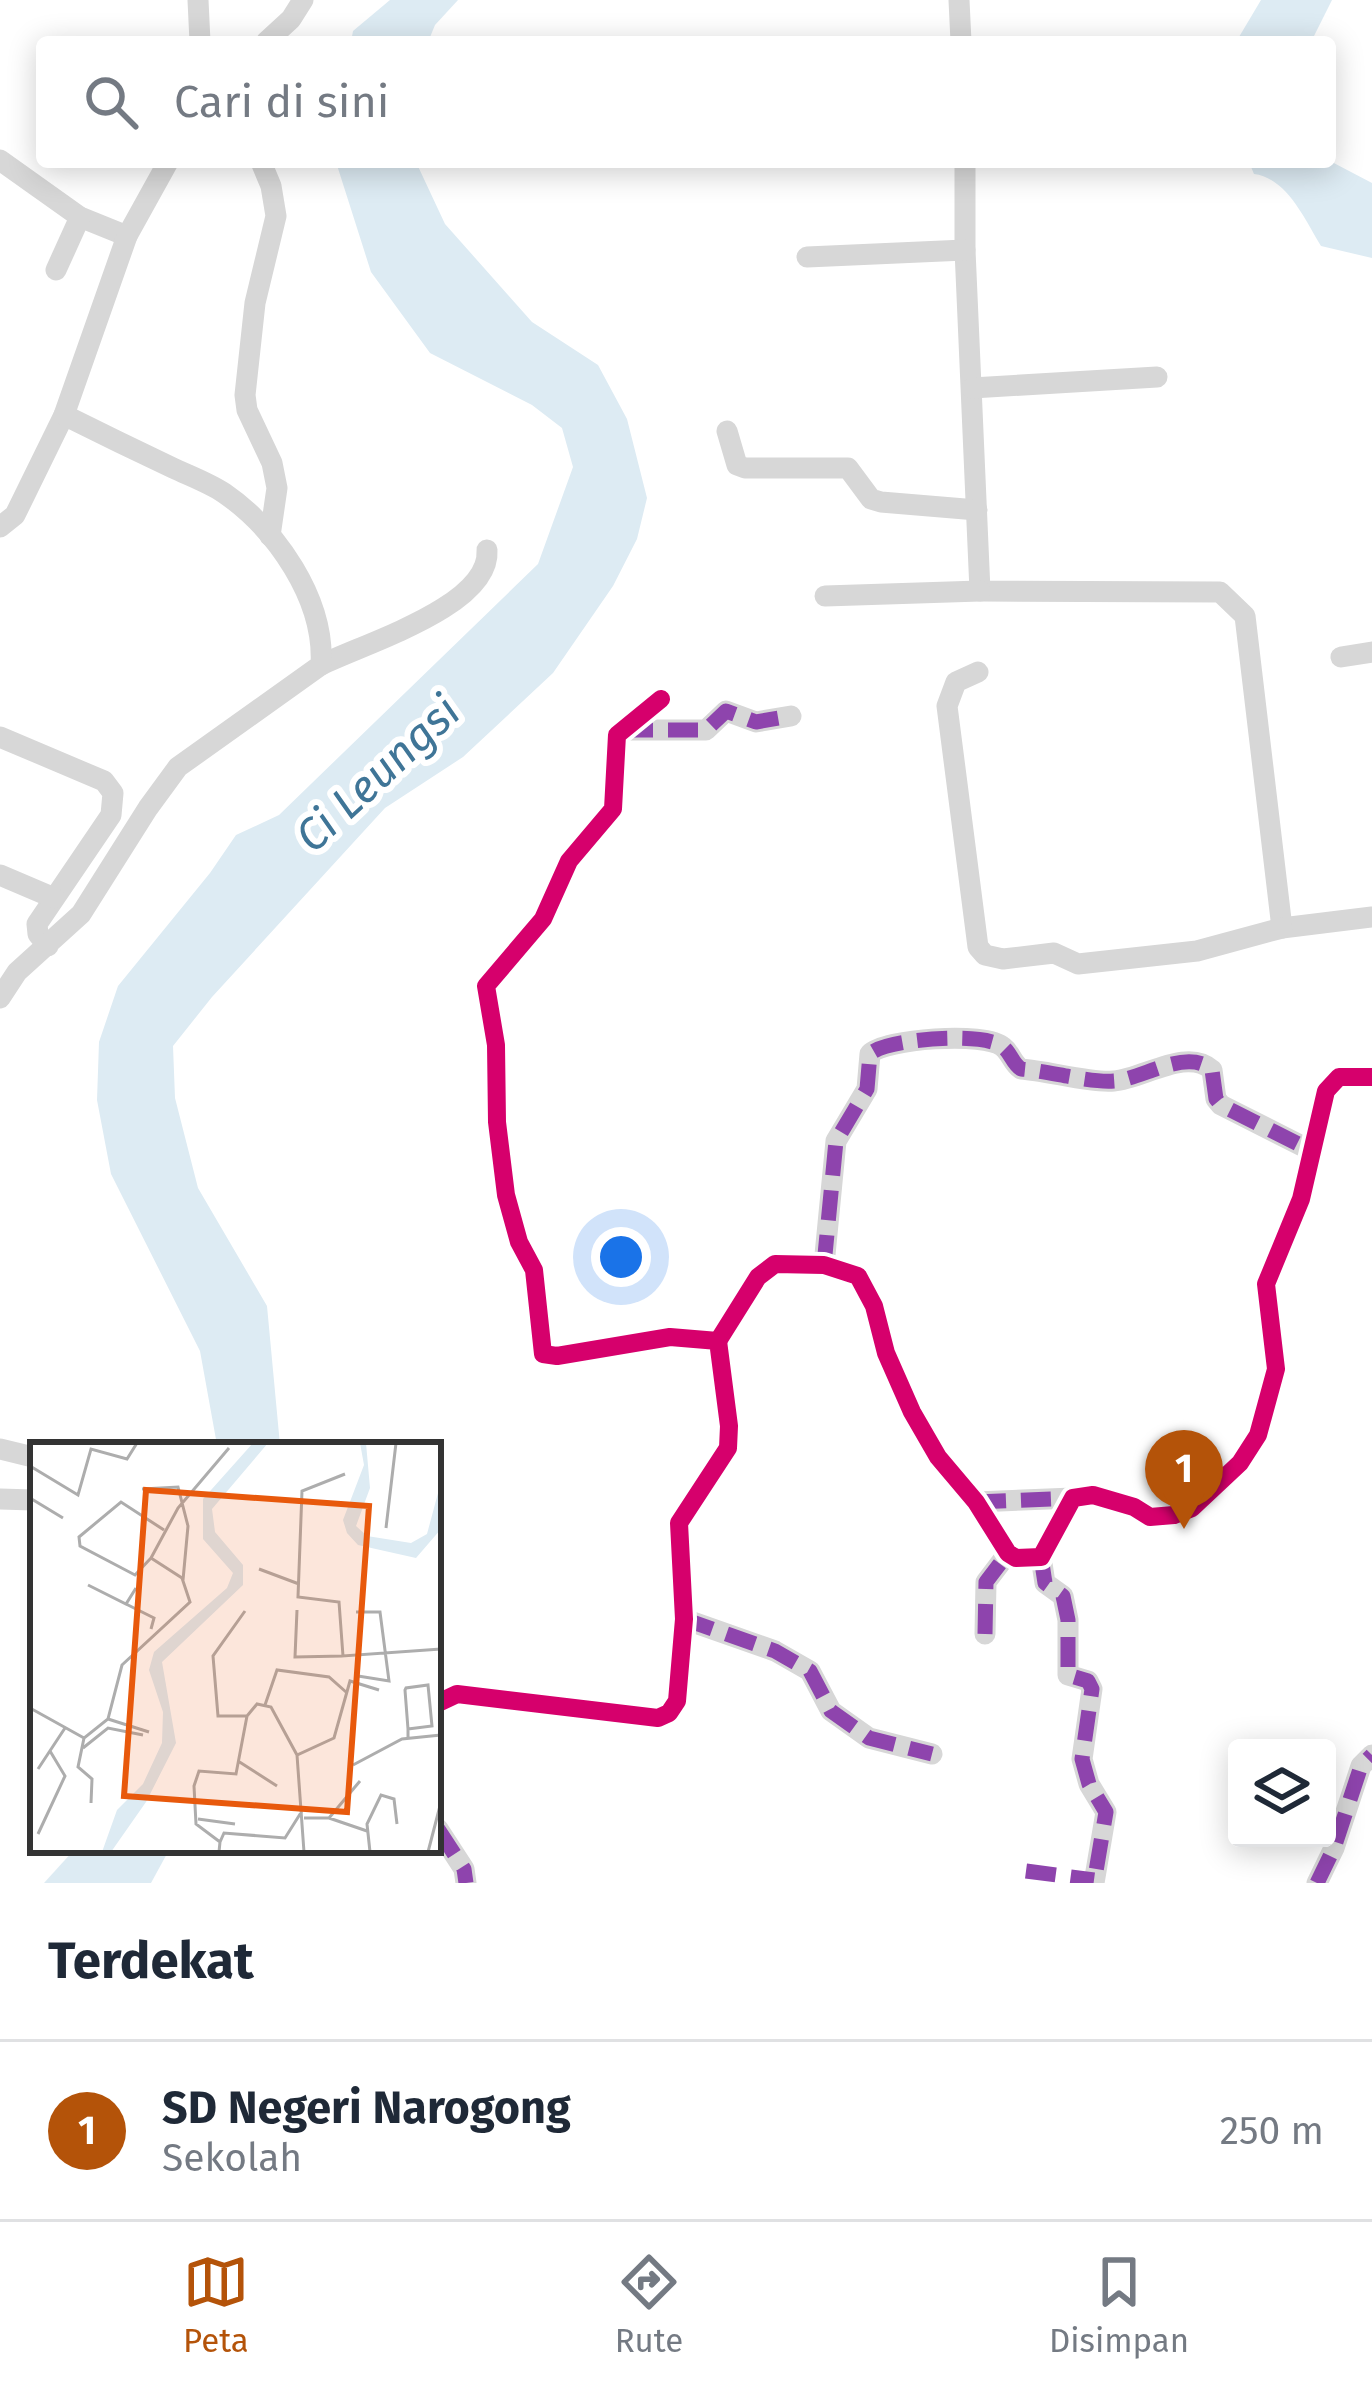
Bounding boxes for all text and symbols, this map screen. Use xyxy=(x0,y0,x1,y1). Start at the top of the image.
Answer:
search box xyxy=(36,36,1336,168)
icon: search xyxy=(78,69,144,135)
text: Cari di sini xyxy=(174,75,390,129)
water label: Ci Leungsi xyxy=(285,684,472,864)
your location xyxy=(591,1227,651,1287)
pin: 1 xyxy=(1145,1430,1223,1529)
inset map xyxy=(30,1442,441,1853)
map controls xyxy=(1228,1739,1336,1847)
button: layers xyxy=(1228,1739,1336,1847)
text: Terdekat xyxy=(48,1930,254,1992)
text: SD Negeri Narogong xyxy=(162,2081,571,2135)
text: 1 xyxy=(78,2108,96,2154)
text: 250 m xyxy=(1220,2108,1324,2154)
text: Sekolah xyxy=(162,2135,302,2181)
tab: Peta xyxy=(183,2249,249,2361)
tab: Rute xyxy=(615,2249,683,2361)
tab: Disimpan xyxy=(1049,2249,1189,2361)

